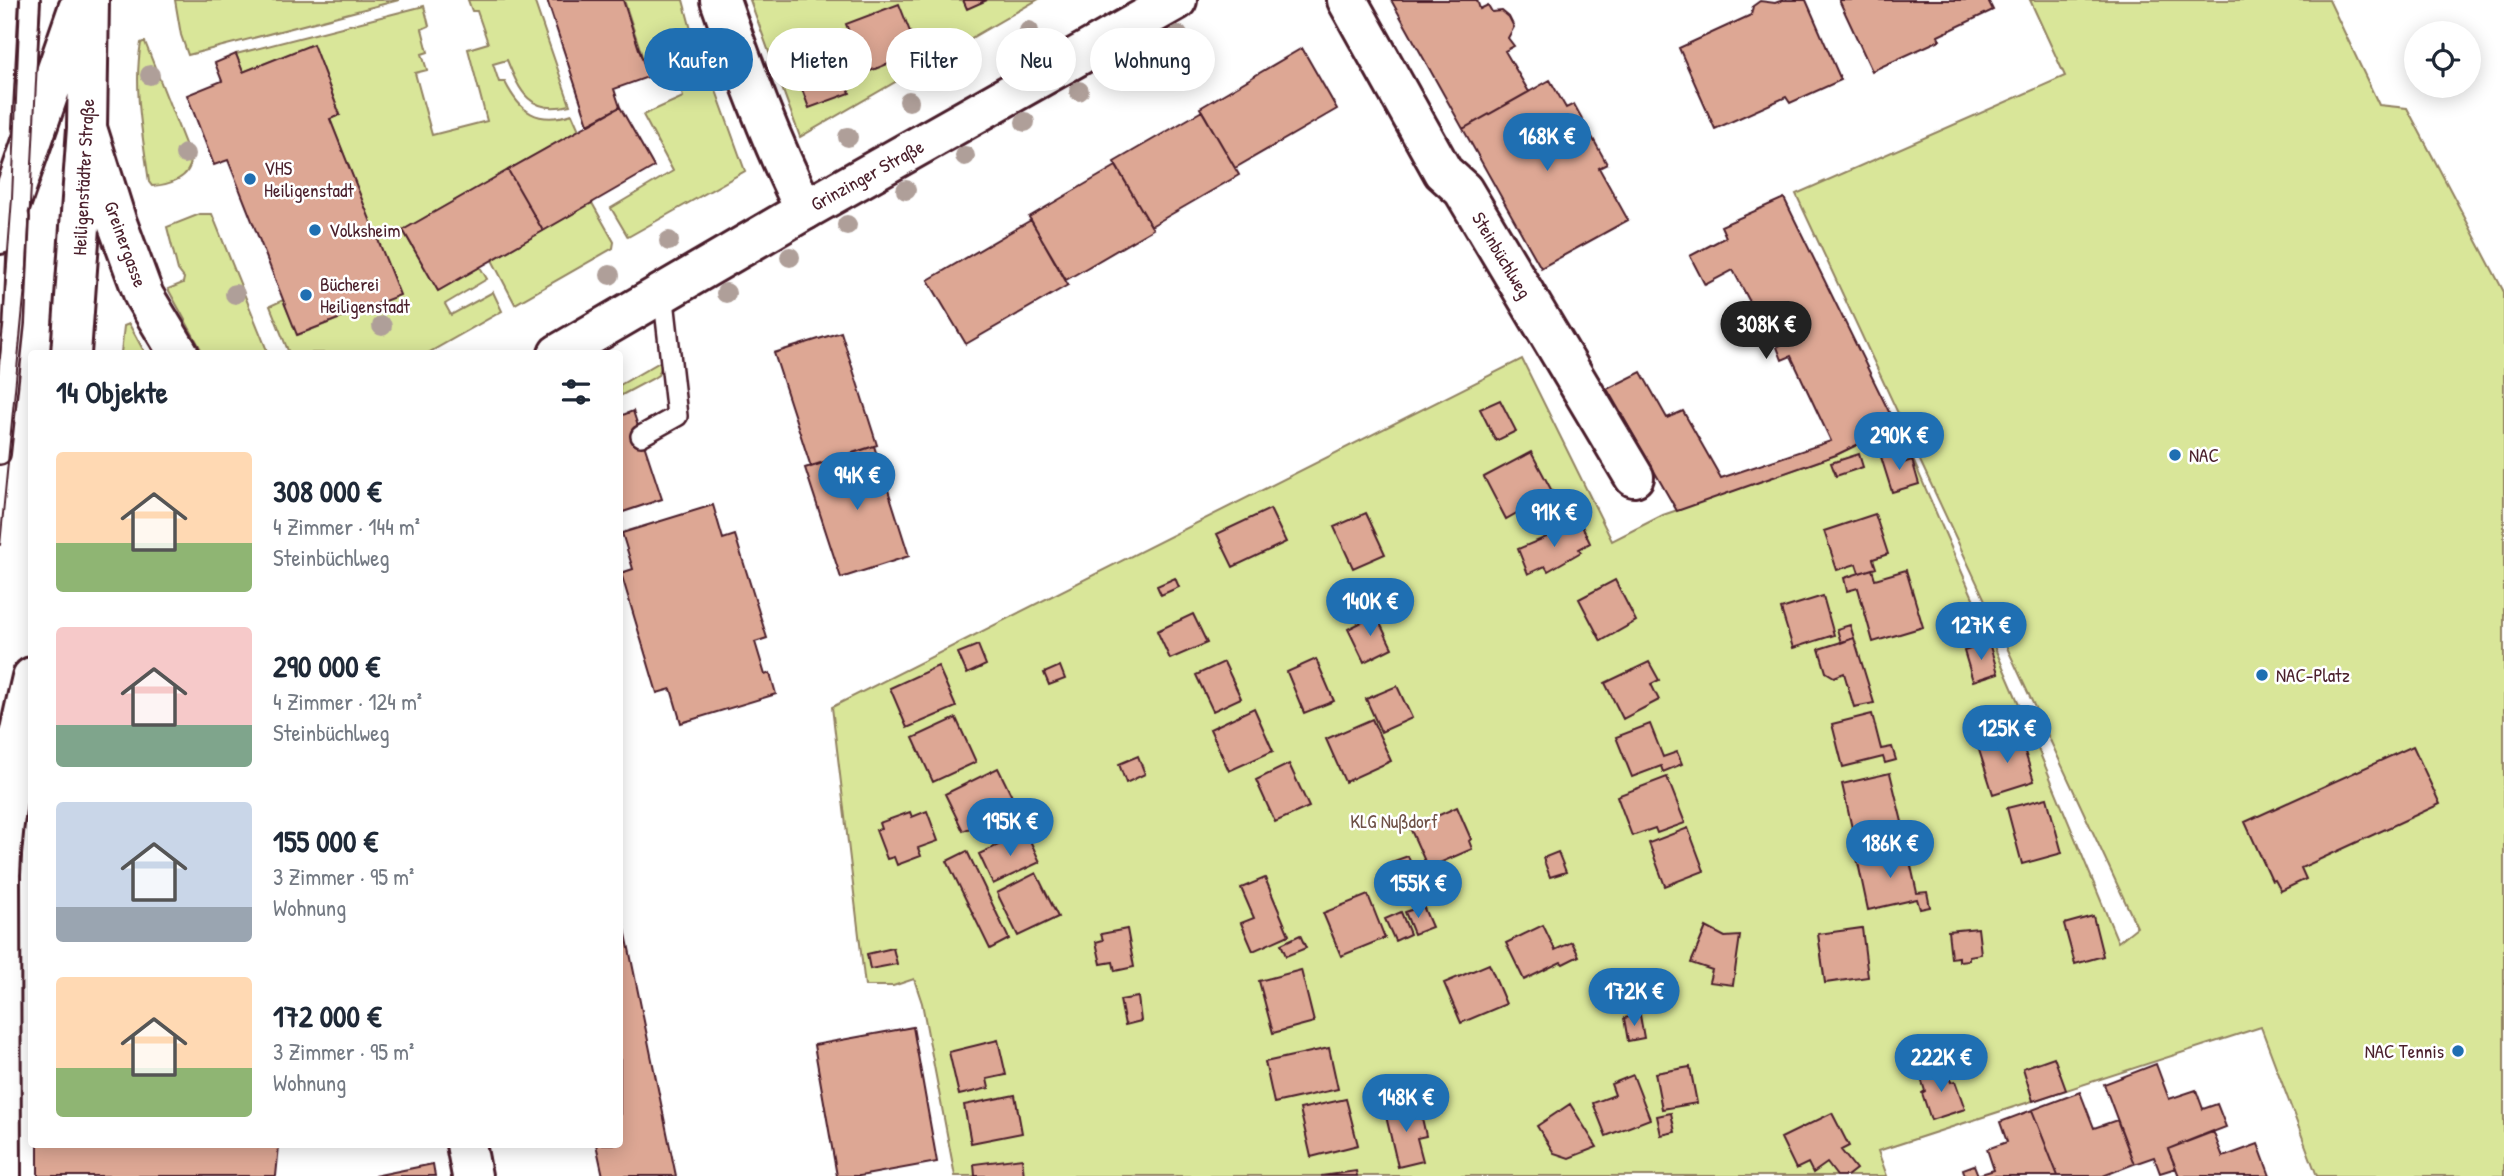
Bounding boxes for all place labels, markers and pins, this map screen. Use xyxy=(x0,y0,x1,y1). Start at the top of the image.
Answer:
pin: 168K € xyxy=(1490,114,1604,173)
place label: VHS Heiligenstadt xyxy=(264,155,354,203)
marker: VHS Heiligenstadt xyxy=(242,171,258,187)
place label: Volksheim xyxy=(329,217,400,243)
marker: Volksheim xyxy=(307,222,323,238)
place label: Bücherei Heiligenstadt xyxy=(320,271,410,319)
marker: Bücherei Heiligenstadt xyxy=(298,287,314,303)
pin: 308K € xyxy=(1709,302,1823,361)
pin: 290K € xyxy=(1842,412,1956,472)
place label: NAC xyxy=(2189,442,2219,468)
marker: NAC xyxy=(2167,447,2183,463)
pin: 94K € xyxy=(808,452,906,512)
pin: 91K € xyxy=(1505,490,1603,549)
pin: 140K € xyxy=(1313,578,1427,638)
pin: 127K € xyxy=(1924,602,2038,662)
place label: NAC-Platz xyxy=(2276,662,2350,688)
marker: NAC-Platz xyxy=(2254,667,2270,683)
pin: 125K € xyxy=(1950,706,2064,765)
pin: 195K € xyxy=(953,798,1067,858)
pin: 186K € xyxy=(1833,820,1947,880)
pin: 155K € xyxy=(1361,860,1475,920)
pin: 172K € xyxy=(1577,968,1691,1028)
pin: 222K € xyxy=(1884,1034,1998,1094)
place label: NAC Tennis xyxy=(2365,1038,2444,1064)
marker: NAC Tennis xyxy=(2450,1043,2466,1059)
pin: 148K € xyxy=(1349,1074,1463,1134)

